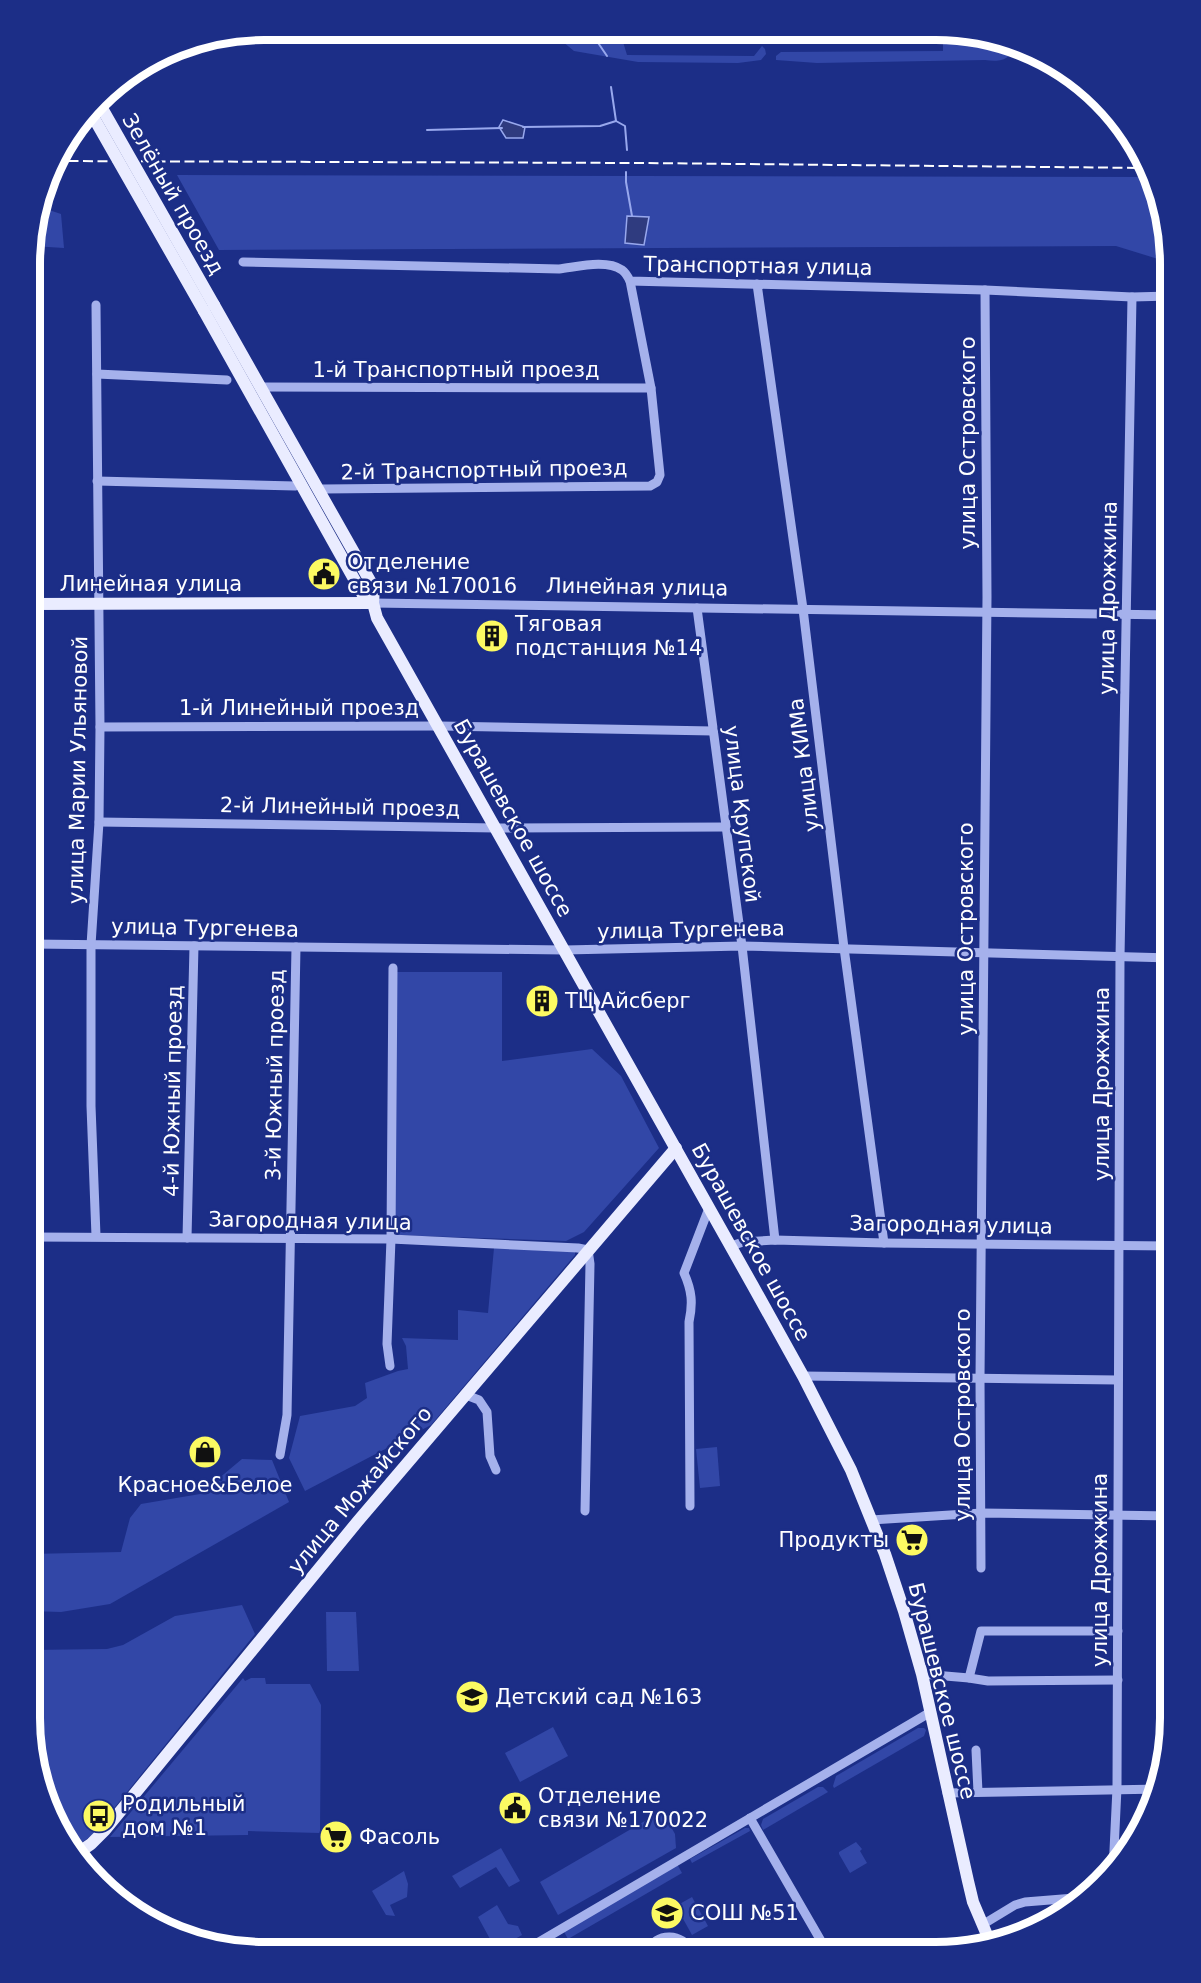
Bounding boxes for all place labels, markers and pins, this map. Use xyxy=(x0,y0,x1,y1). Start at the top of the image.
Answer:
place label: Отделение связи №170016 xyxy=(347,550,517,598)
public building icon: Отделение связи №170016 xyxy=(306,556,342,592)
place label: Тяговая подстанция №14 xyxy=(514,612,702,660)
building icon: Тяговая подстанция №14 xyxy=(474,618,510,654)
building icon: ТЦ Айсберг xyxy=(524,983,560,1019)
place label: ТЦ Айсберг xyxy=(564,989,691,1013)
shop icon: Красное&Белое xyxy=(187,1434,223,1470)
place label: Красное&Белое xyxy=(117,1473,293,1497)
supermarket icon: Продукты xyxy=(894,1522,930,1558)
place label: Продукты xyxy=(779,1528,889,1552)
school or university icon: Детский сад №163 xyxy=(454,1679,490,1715)
place label: Детский сад №163 xyxy=(495,1685,702,1709)
place label: Отделение связи №170022 xyxy=(538,1784,708,1832)
public building icon: Отделение связи №170022 xyxy=(497,1790,533,1826)
place label: Родильный дом №1 xyxy=(122,1792,245,1840)
bus stop icon: Родильный дом №1 xyxy=(81,1798,117,1834)
supermarket icon: Фасоль xyxy=(318,1819,354,1855)
place label: Фасоль xyxy=(359,1825,440,1849)
school or university icon: СОШ №51 xyxy=(649,1895,685,1931)
place label: СОШ №51 xyxy=(690,1901,799,1925)

